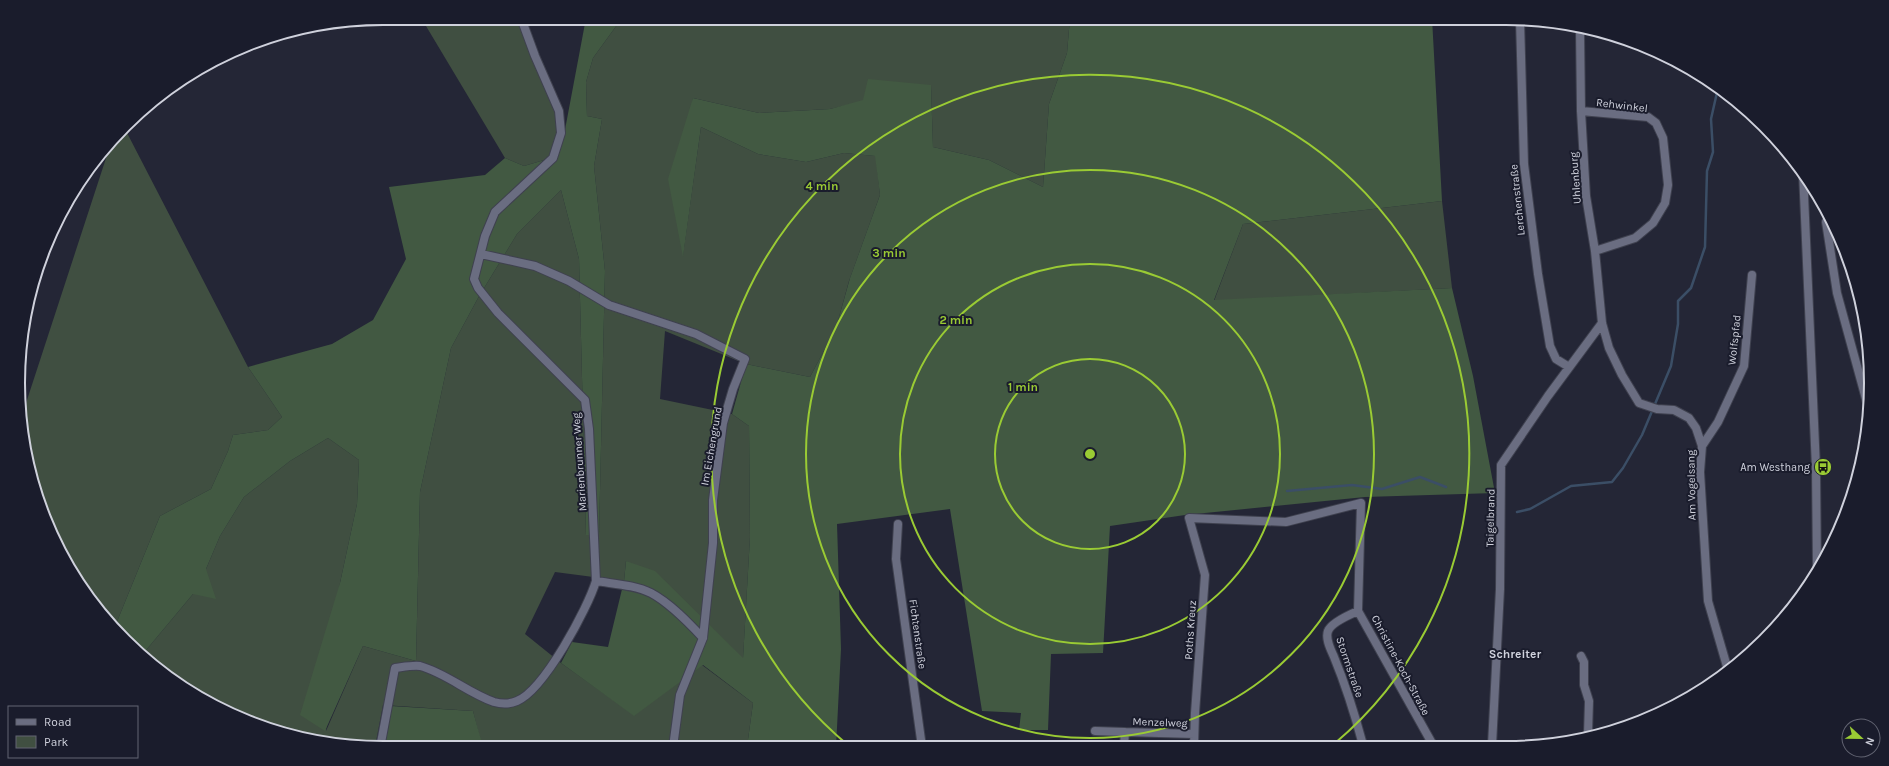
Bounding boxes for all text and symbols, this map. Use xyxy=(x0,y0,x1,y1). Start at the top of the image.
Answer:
street label: Rehwinkel xyxy=(1595,96,1648,115)
street label: Uhlenburg xyxy=(1567,151,1584,205)
street label: Lerchenstraße xyxy=(1507,163,1528,236)
text: 4 min xyxy=(806,179,838,193)
text: 3 min xyxy=(872,246,906,260)
text: 2 min xyxy=(939,313,973,327)
street label: Wolfspfad xyxy=(1725,314,1744,366)
text: 1 min xyxy=(1008,380,1038,394)
street label: Im Eichengrund xyxy=(698,406,725,487)
street label: Marienbrunner Weg xyxy=(570,411,589,512)
centre of rings xyxy=(1083,447,1097,461)
street label: Am Vogelsang xyxy=(1684,449,1699,520)
bus stop icon: Am Westhang xyxy=(1813,457,1833,477)
place label: Am Westhang xyxy=(1740,461,1811,474)
street label: Taigelbrand xyxy=(1483,489,1498,547)
street label: Fichtenstraße xyxy=(906,598,929,670)
street label: Poths Kreuz xyxy=(1182,600,1199,660)
street label: Christine-Koch-Straße xyxy=(1369,613,1433,718)
street label: Stormstraße xyxy=(1333,635,1366,700)
district label: Schreiter xyxy=(1489,647,1541,661)
legend xyxy=(8,706,138,758)
text: Road xyxy=(44,715,72,729)
street label: Menzelweg xyxy=(1132,715,1189,730)
north arrow xyxy=(1841,718,1881,758)
text: Park xyxy=(44,735,69,749)
text: N xyxy=(1862,735,1877,748)

